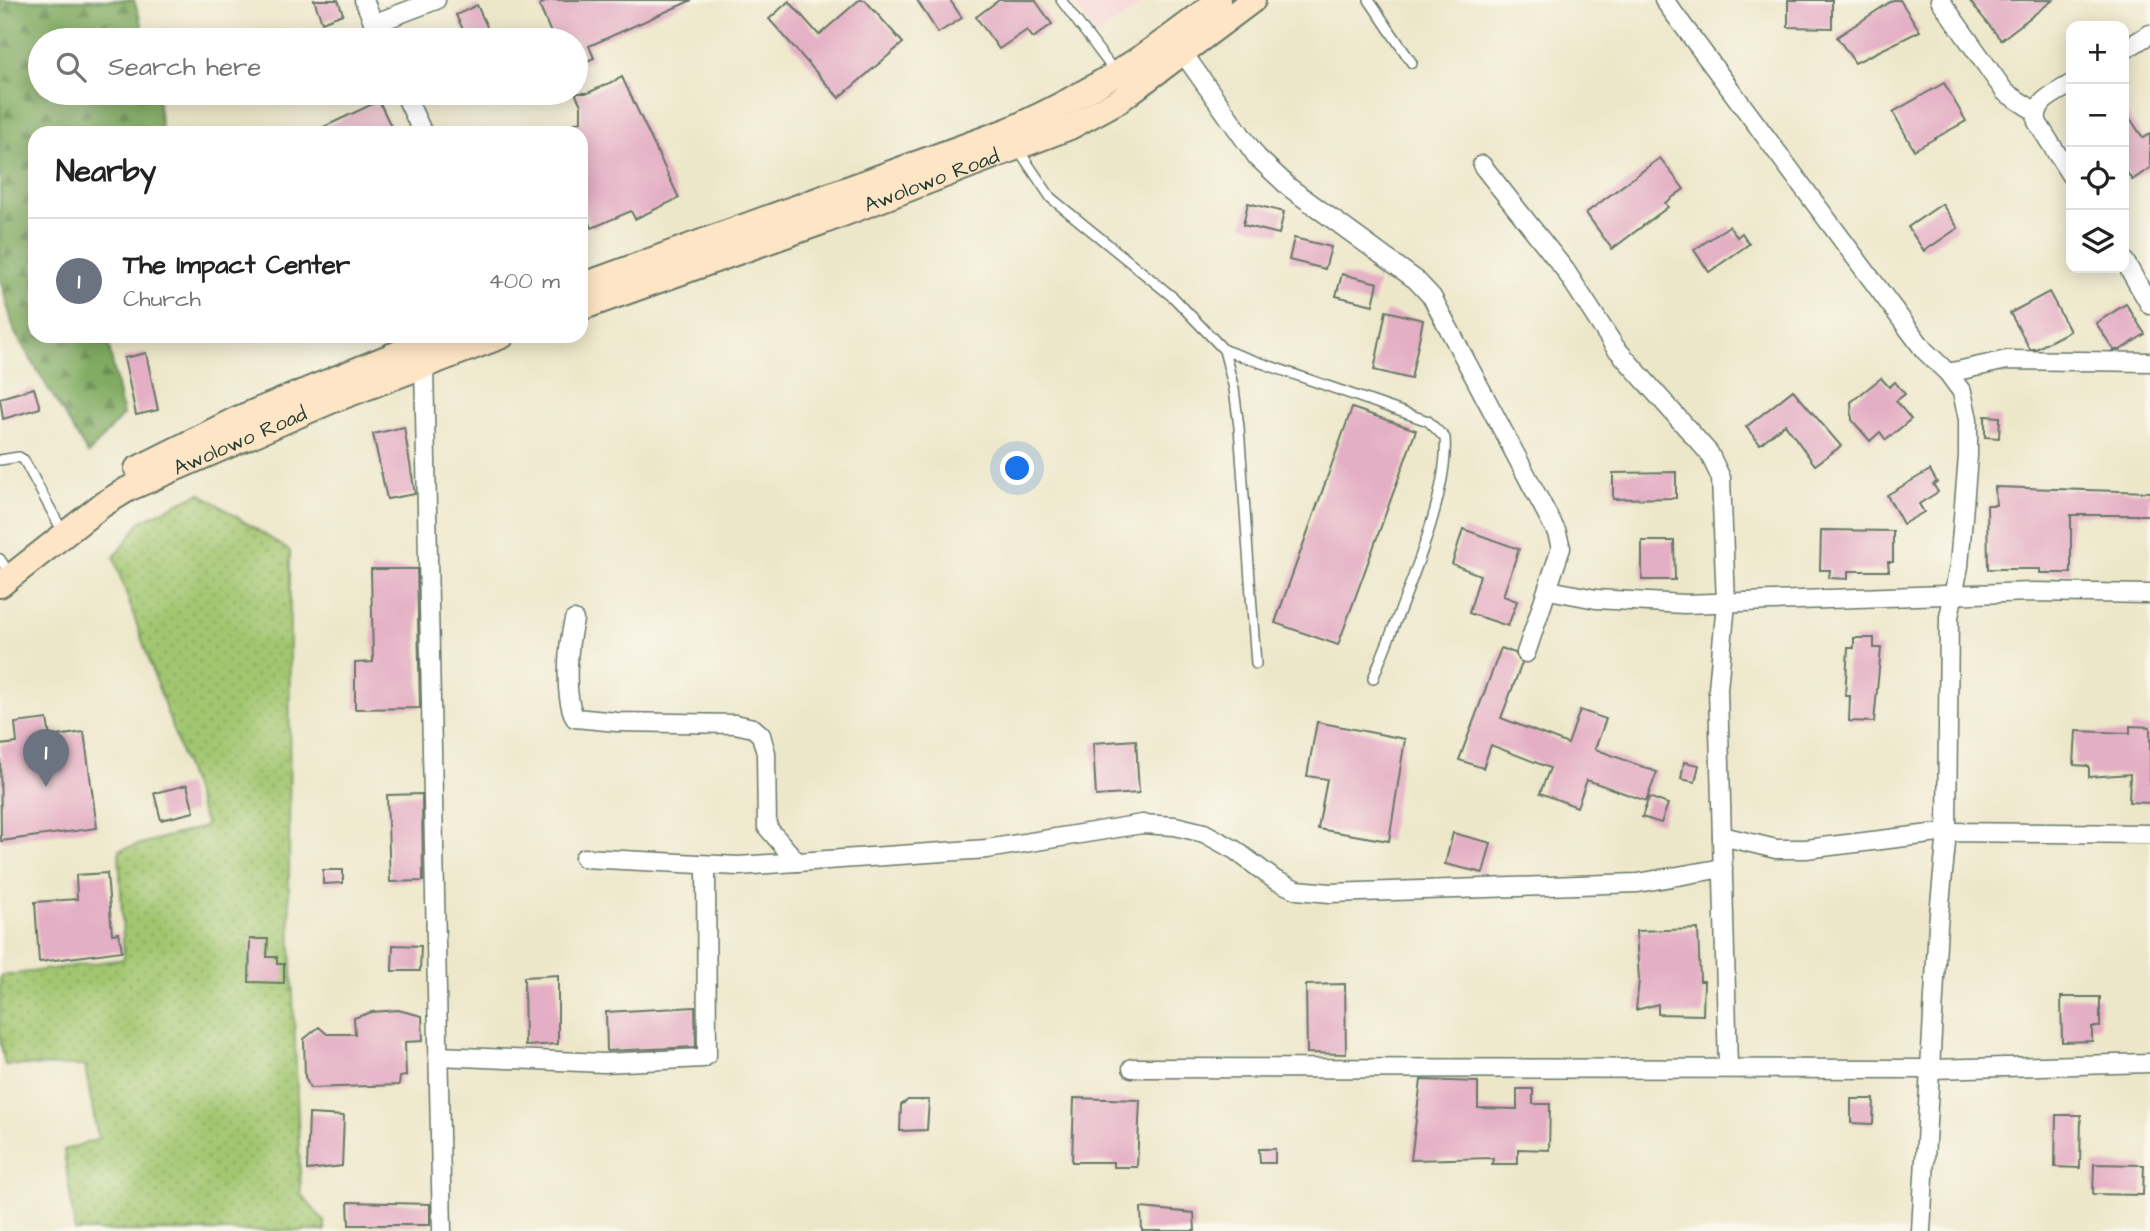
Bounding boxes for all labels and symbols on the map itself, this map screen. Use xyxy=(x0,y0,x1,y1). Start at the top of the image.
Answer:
street label: Awolowo Road xyxy=(859,141,1003,219)
street label: Awolowo Road xyxy=(168,399,311,482)
your location xyxy=(1000,451,1034,485)
pin: 1 xyxy=(23,729,69,787)

